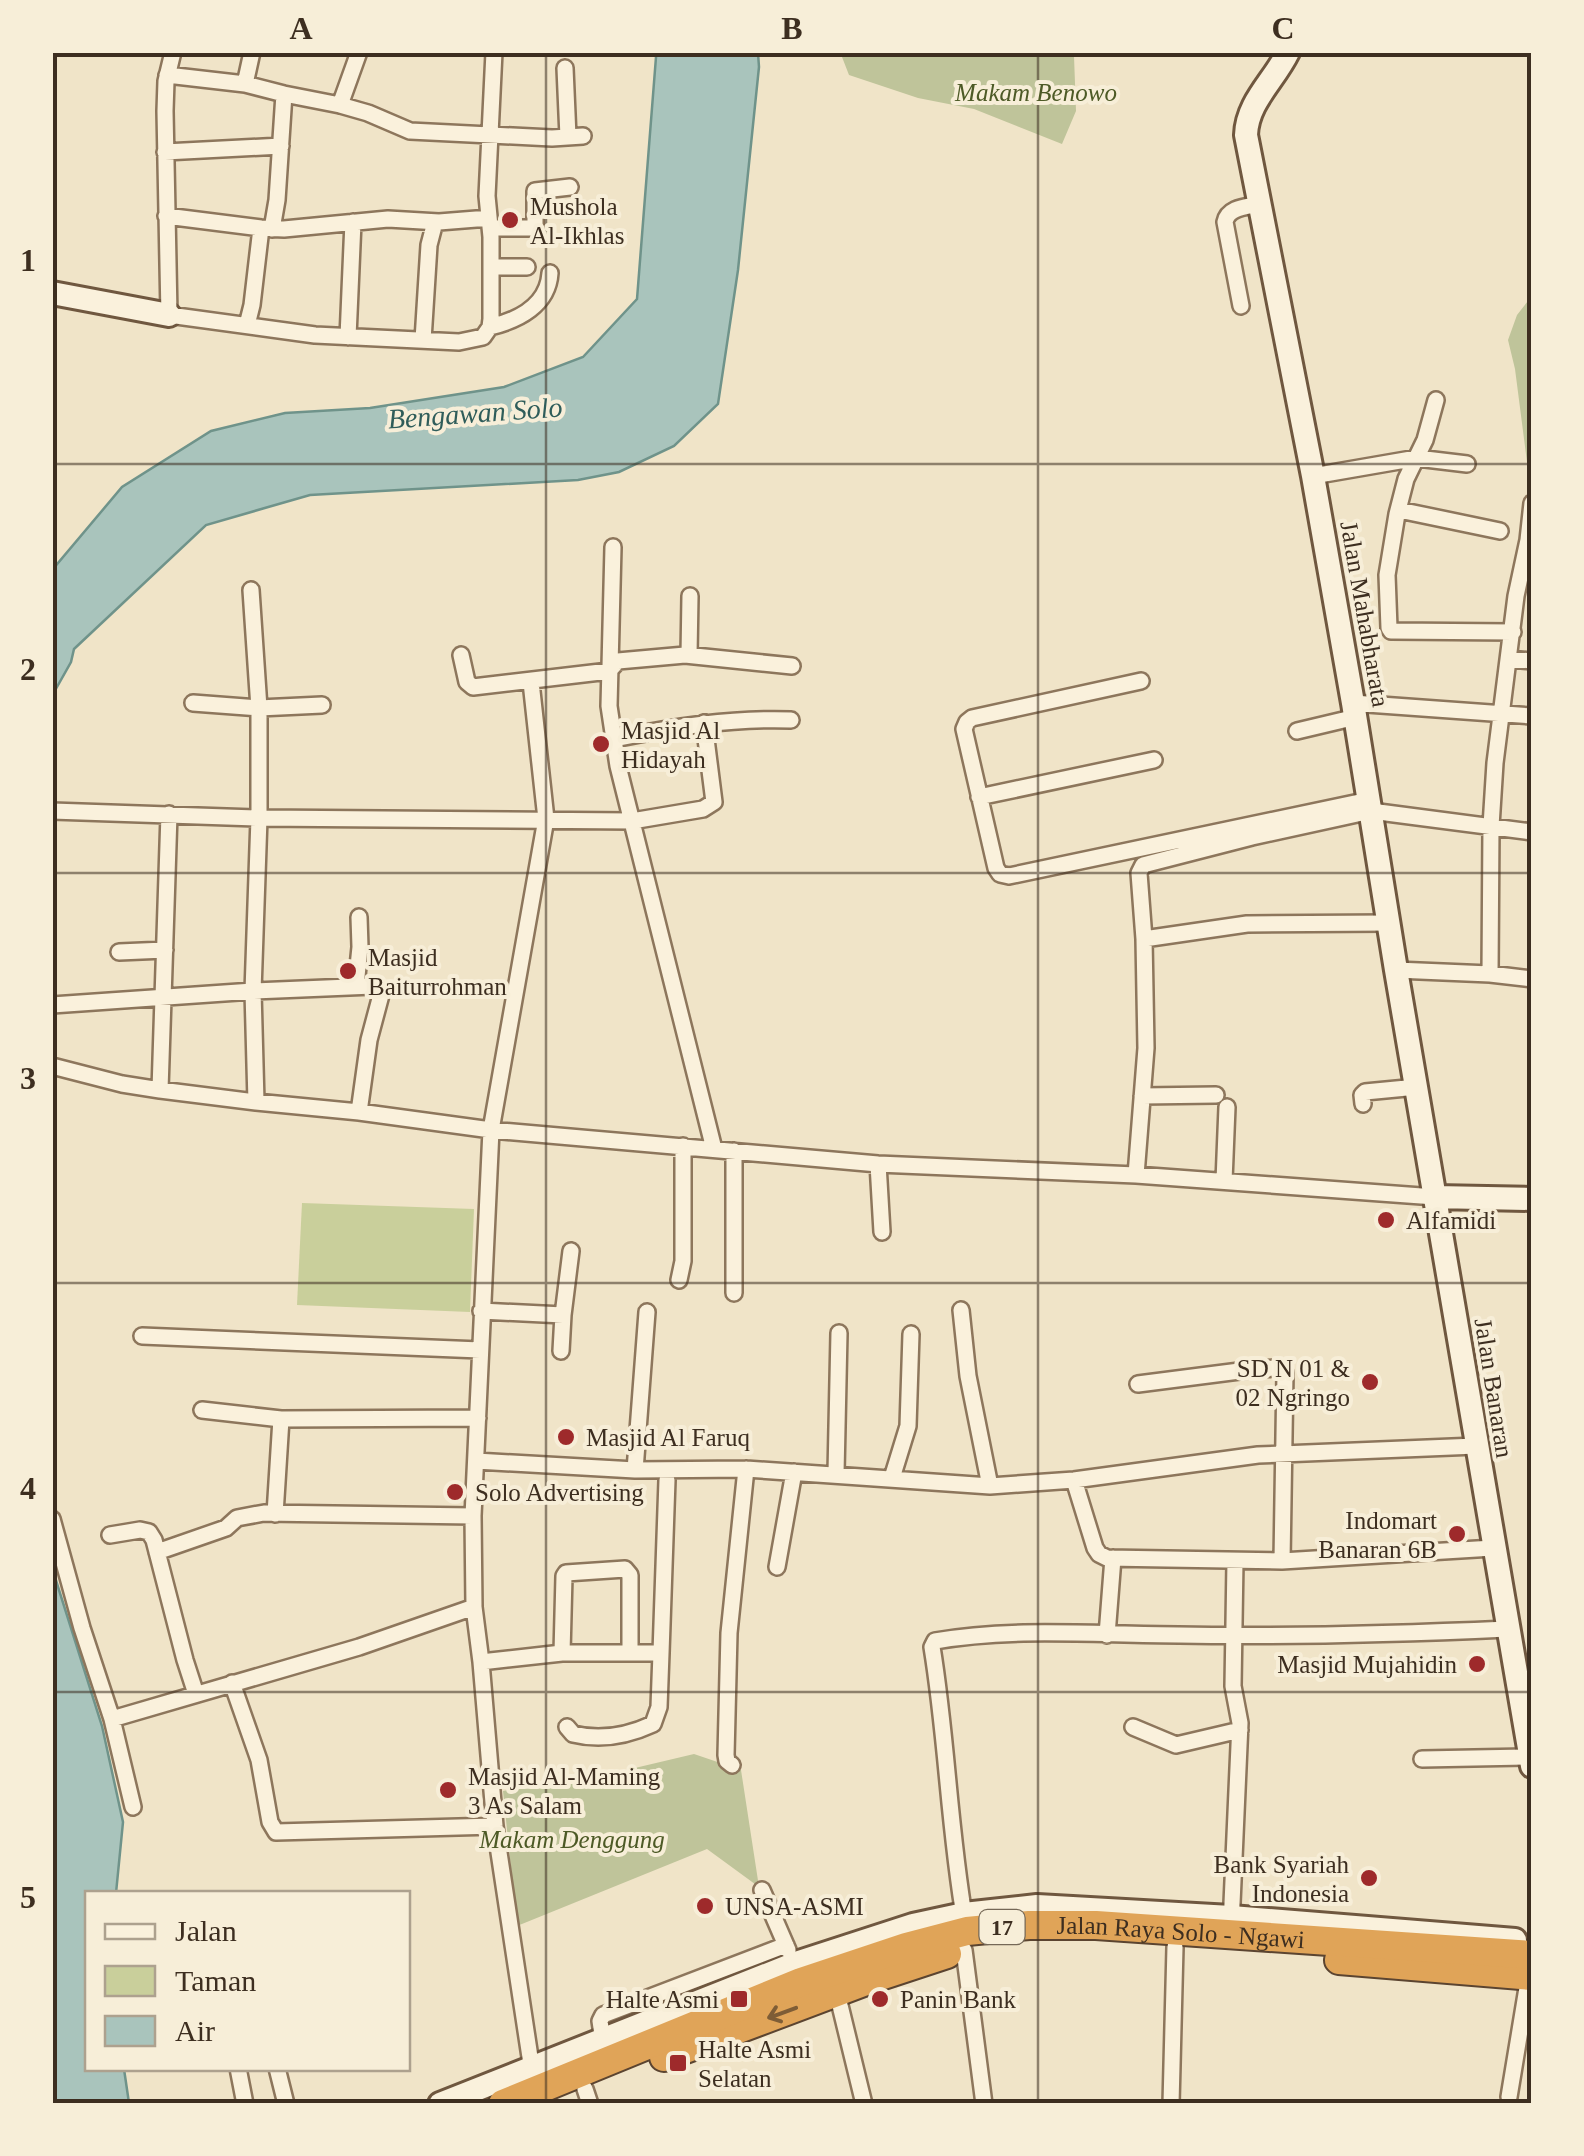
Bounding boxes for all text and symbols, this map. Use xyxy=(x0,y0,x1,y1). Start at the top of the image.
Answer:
text: A xyxy=(289,10,313,46)
text: B xyxy=(781,10,803,46)
text: C xyxy=(1271,10,1295,46)
park label: Makam Benowo xyxy=(954,79,1117,106)
place label: Mushola Al-Ikhlas xyxy=(530,193,624,249)
marker: Mushola Al-Ikhlas xyxy=(499,209,521,231)
text: 1 xyxy=(20,242,36,278)
water label: Bengawan Solo xyxy=(387,391,563,435)
street label: Jalan Mahabharata xyxy=(1335,519,1395,709)
text: 2 xyxy=(20,651,36,687)
place label: Masjid Al Hidayah xyxy=(621,717,720,773)
marker: Masjid Al Hidayah xyxy=(590,733,612,755)
place label: Masjid Baiturrohman xyxy=(368,944,507,1000)
marker: Masjid Baiturrohman xyxy=(337,960,359,982)
text: 3 xyxy=(20,1060,36,1096)
place label: Alfamidi xyxy=(1406,1207,1496,1234)
marker: Alfamidi xyxy=(1375,1209,1397,1231)
street label: Jalan Banaran xyxy=(1470,1316,1518,1460)
place label: SD N 01 & 02 Ngringo xyxy=(1235,1355,1350,1411)
marker: SD N 01 & 02 Ngringo xyxy=(1359,1371,1381,1393)
place label: Masjid Al Faruq xyxy=(586,1424,750,1451)
marker: Masjid Al Faruq xyxy=(555,1426,577,1448)
text: 4 xyxy=(20,1470,36,1506)
place label: Solo Advertising xyxy=(475,1479,644,1506)
marker: Solo Advertising xyxy=(444,1481,466,1503)
place label: Indomart Banaran 6B xyxy=(1318,1507,1437,1563)
marker: Indomart Banaran 6B xyxy=(1446,1523,1468,1545)
place label: Masjid Mujahidin xyxy=(1277,1651,1457,1678)
marker: Masjid Mujahidin xyxy=(1466,1653,1488,1675)
place label: Masjid Al-Maming 3 As Salam xyxy=(468,1763,661,1819)
marker: Masjid Al-Maming 3 As Salam xyxy=(437,1779,459,1801)
park label: Makam Denggung xyxy=(478,1826,665,1853)
place label: Bank Syariah Indonesia xyxy=(1214,1851,1349,1907)
marker: Bank Syariah Indonesia xyxy=(1358,1867,1380,1889)
text: 5 xyxy=(20,1879,36,1915)
legend xyxy=(85,1891,410,2071)
place label: UNSA-ASMI xyxy=(725,1893,864,1920)
marker: UNSA-ASMI xyxy=(694,1895,716,1917)
road number: 17 xyxy=(980,1910,1024,1944)
street label: Jalan Raya Solo - Ngawi xyxy=(1057,1911,1306,1953)
text: Jalan xyxy=(175,1914,237,1947)
text: Taman xyxy=(175,1964,256,1997)
place label: Halte Asmi xyxy=(606,1986,719,2013)
place label: Panin Bank xyxy=(900,1986,1016,2013)
marker: Halte Asmi xyxy=(728,1988,750,2010)
marker: Panin Bank xyxy=(869,1988,891,2010)
one-way arrow xyxy=(767,2006,798,2024)
text: Air xyxy=(175,2014,215,2047)
place label: Halte Asmi Selatan xyxy=(698,2036,811,2092)
marker: Halte Asmi Selatan xyxy=(667,2052,689,2074)

